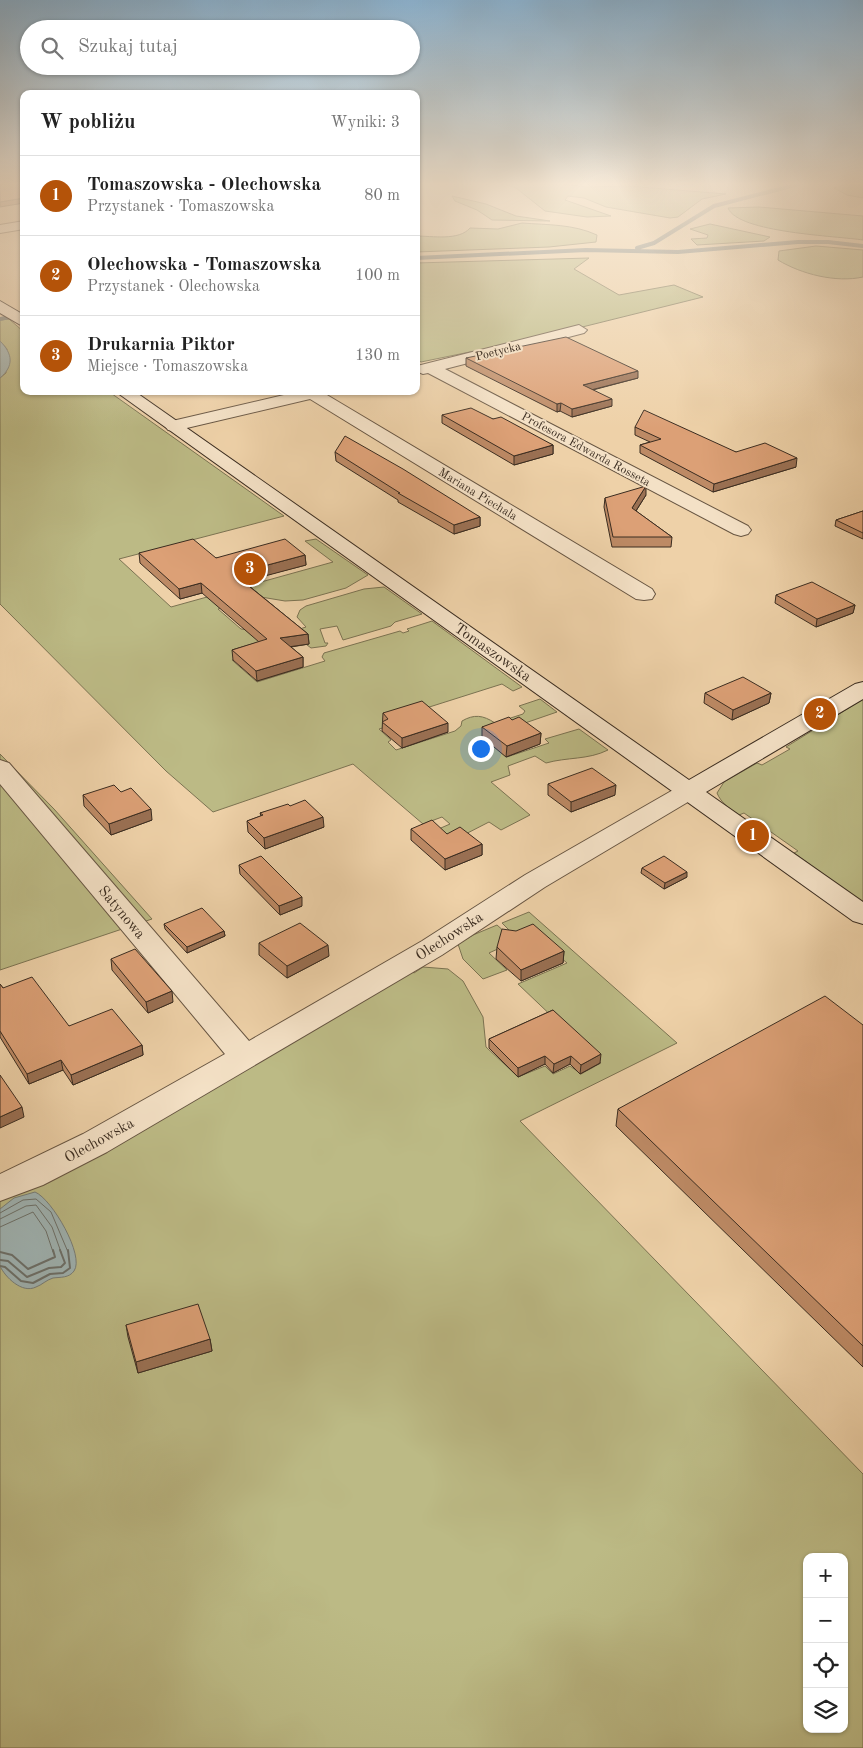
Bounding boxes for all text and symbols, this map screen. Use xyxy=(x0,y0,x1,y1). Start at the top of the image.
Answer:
search box xyxy=(20,20,420,75)
icon: search xyxy=(38,34,66,62)
text: Szukaj tutaj xyxy=(78,38,178,57)
text: W pobliżu xyxy=(40,112,135,133)
text: Wyniki: 3 xyxy=(331,115,400,131)
text: Tomaszowska - Olechowska xyxy=(87,176,321,195)
text: 1 xyxy=(51,188,61,204)
text: 80 m xyxy=(364,188,400,204)
text: Przystanek · Tomaszowska xyxy=(87,199,274,215)
text: Olechowska - Tomaszowska xyxy=(87,256,321,275)
text: 2 xyxy=(51,268,61,284)
text: 100 m xyxy=(355,268,400,284)
text: Przystanek · Olechowska xyxy=(87,279,260,295)
text: Drukarnia Piktor xyxy=(87,336,235,355)
street label: Poetycka xyxy=(474,341,522,363)
text: 3 xyxy=(51,348,61,364)
text: 130 m xyxy=(355,348,400,364)
text: Miejsce · Tomaszowska xyxy=(87,359,248,375)
street label: Profesora Edwarda Rosseta xyxy=(519,411,652,489)
street label: Mariana Piechala xyxy=(436,467,519,523)
pin: 3 xyxy=(234,550,266,588)
street label: Tomaszowska xyxy=(451,621,534,686)
pin: 2 xyxy=(804,695,836,733)
your location xyxy=(468,736,494,762)
pin: 1 xyxy=(737,817,769,855)
street label: Satynowa xyxy=(95,884,147,943)
street label: Olechowska xyxy=(414,910,487,964)
street label: Olechowska xyxy=(63,1116,137,1166)
map controls xyxy=(803,1553,848,1733)
button: + xyxy=(803,1553,848,1598)
button: − xyxy=(803,1598,848,1643)
button: locate xyxy=(803,1643,848,1688)
button: layers xyxy=(803,1688,848,1733)

